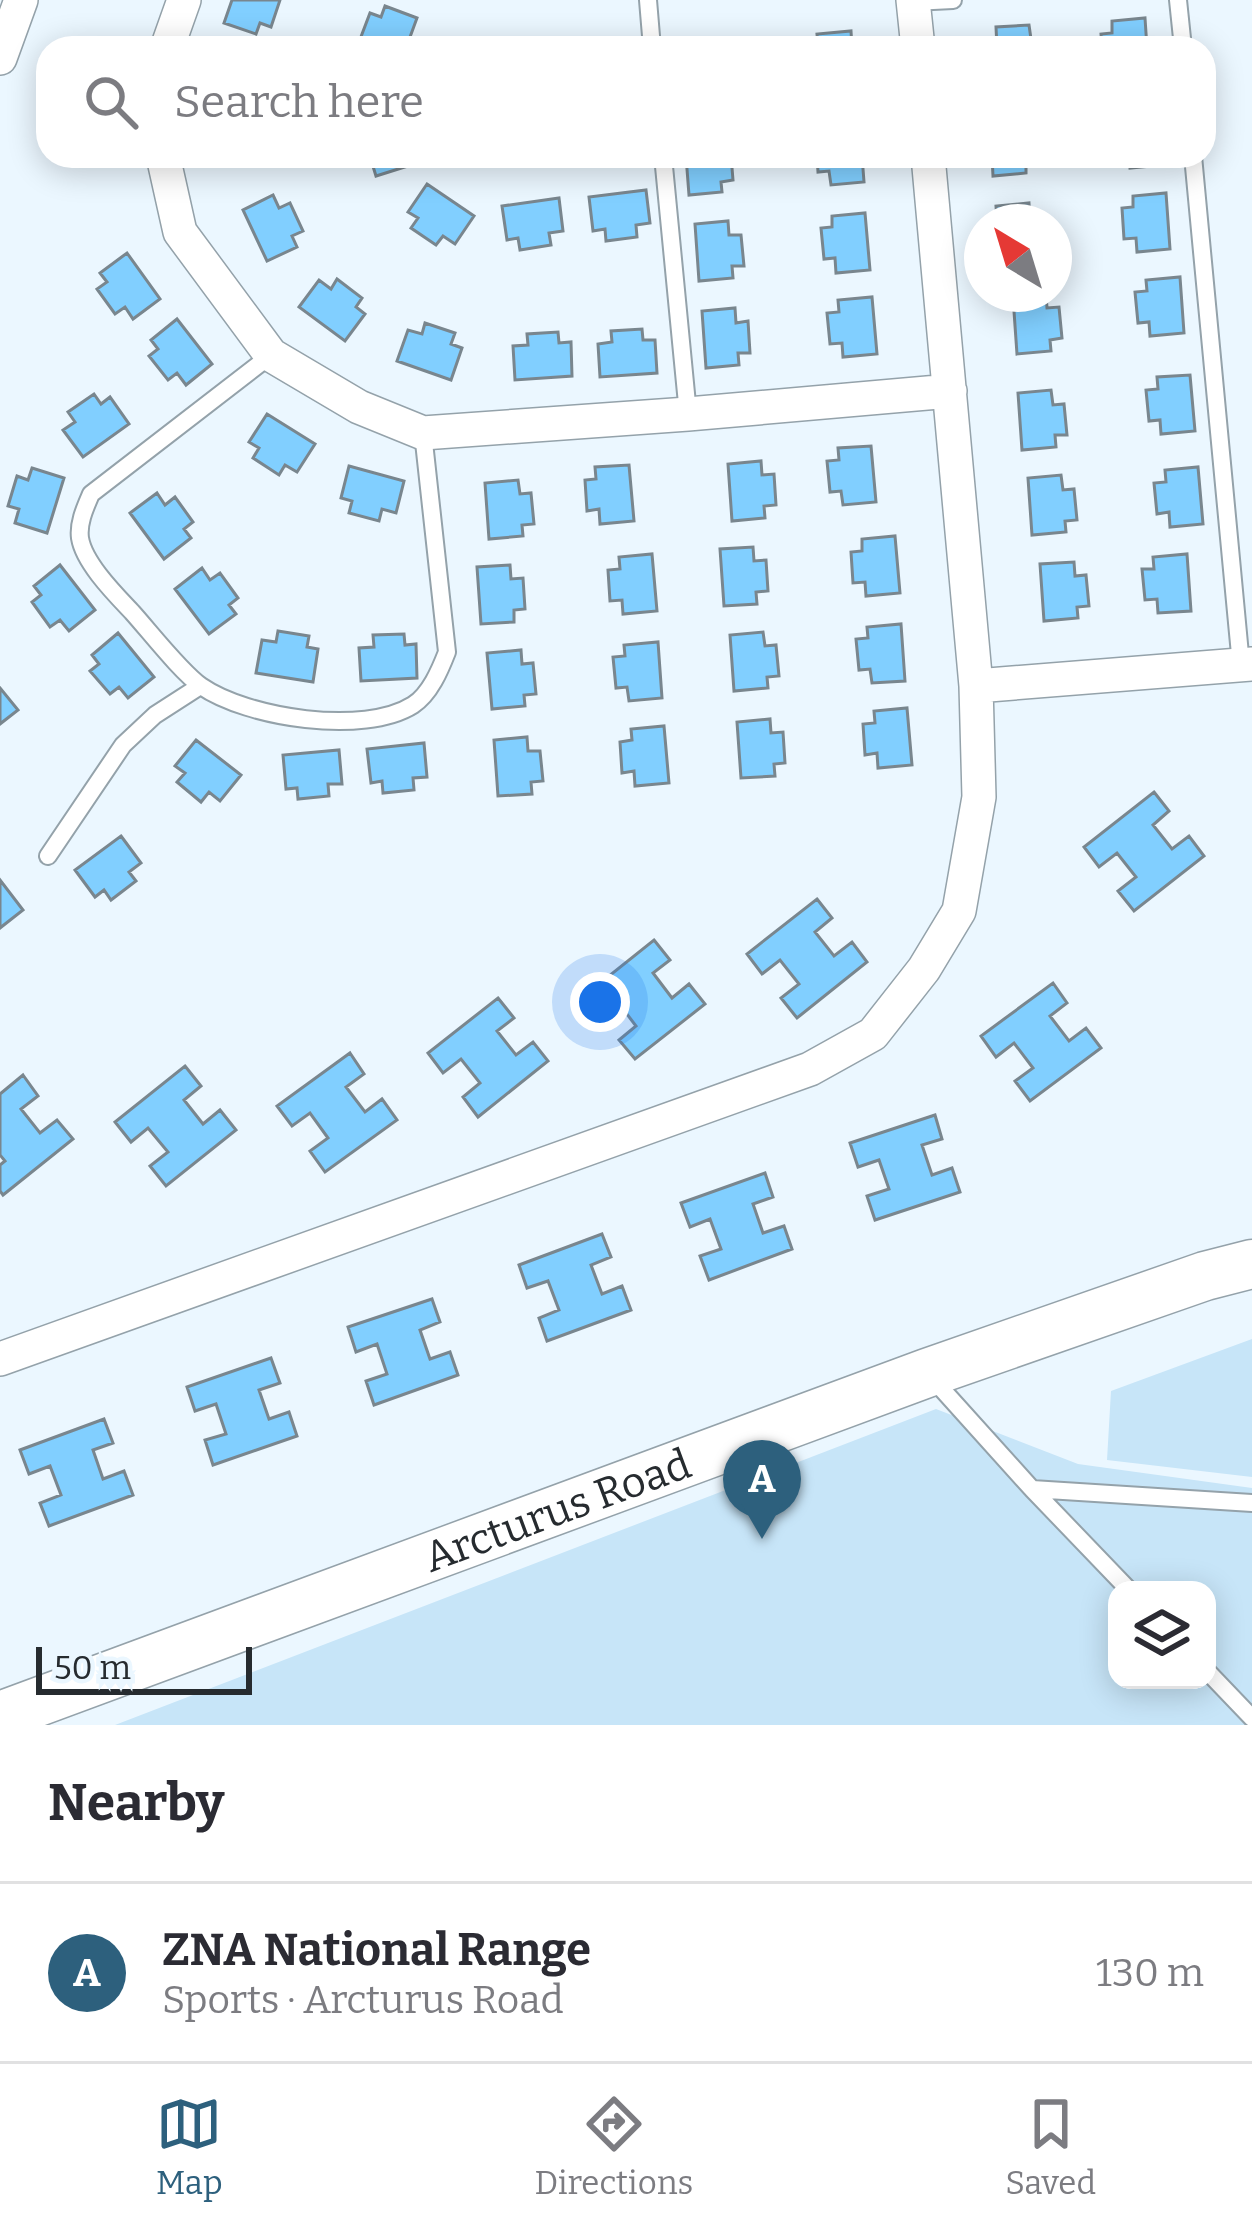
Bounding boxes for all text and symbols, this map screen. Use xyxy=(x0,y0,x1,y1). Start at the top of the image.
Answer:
search box xyxy=(36,36,1216,168)
icon: search xyxy=(78,69,144,135)
text: Search here xyxy=(174,75,424,129)
north arrow xyxy=(964,204,1072,312)
your location xyxy=(570,972,630,1032)
street label: Arcturus Road xyxy=(417,1439,698,1583)
pin: A xyxy=(723,1440,801,1539)
map controls xyxy=(1108,1581,1216,1689)
button: layers xyxy=(1108,1581,1216,1689)
scale bar xyxy=(36,1641,252,1694)
text: 50 m xyxy=(54,1648,131,1688)
text: Nearby xyxy=(48,1772,224,1834)
text: ZNA National Range xyxy=(162,1923,591,1977)
text: A xyxy=(73,1950,101,1996)
text: 130 m xyxy=(1096,1950,1204,1996)
text: Sports · Arcturus Road xyxy=(162,1977,564,2023)
tab: Map xyxy=(156,2091,223,2203)
tab: Directions xyxy=(535,2091,693,2203)
tab: Saved xyxy=(1005,2091,1096,2203)

